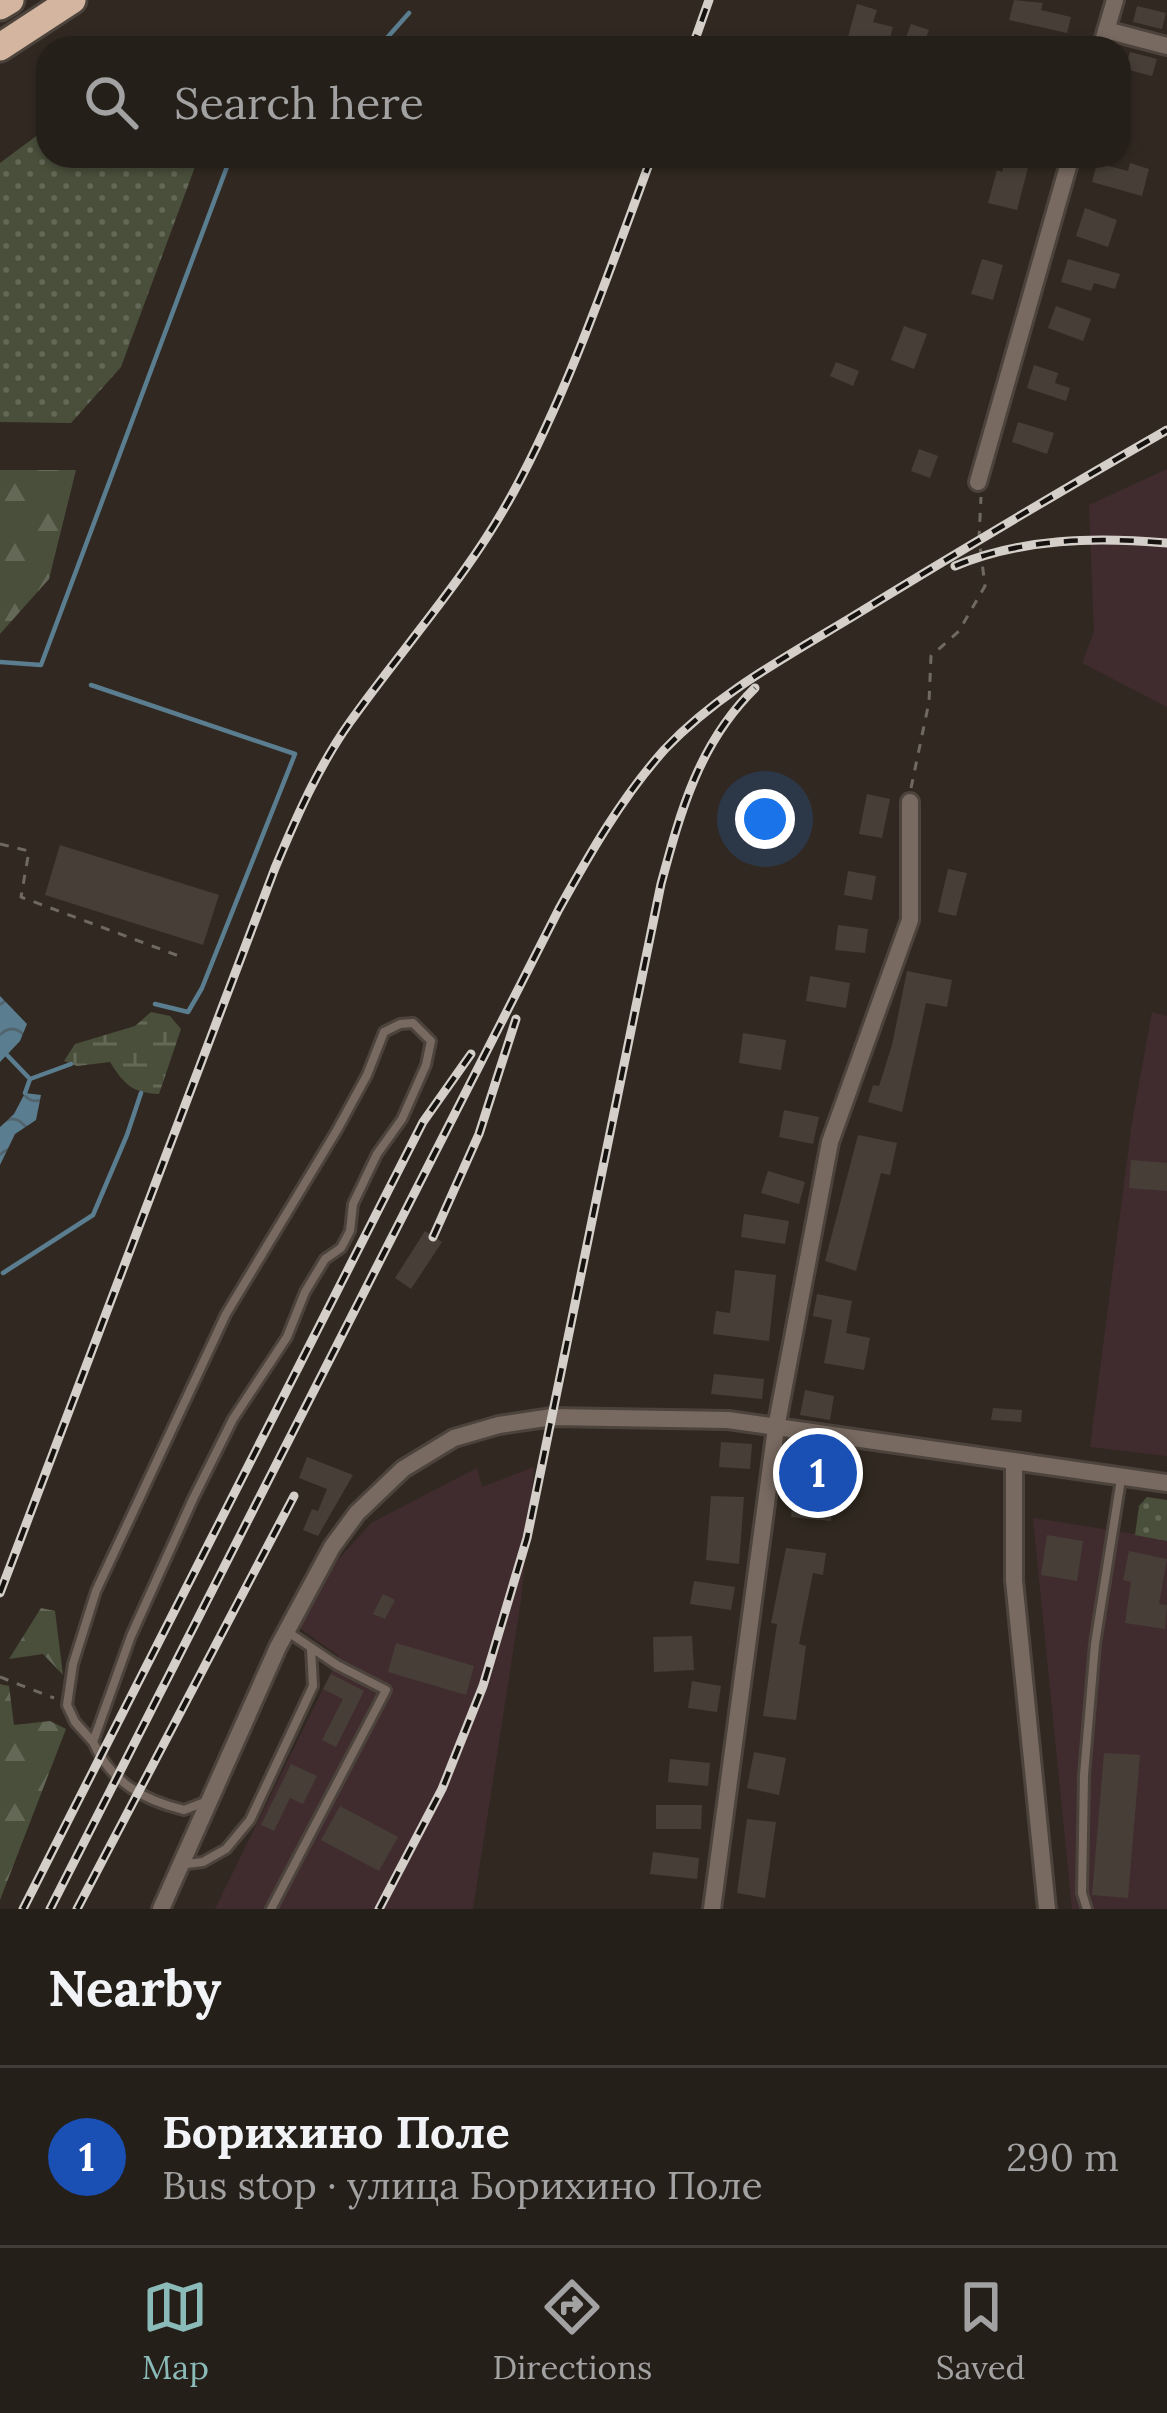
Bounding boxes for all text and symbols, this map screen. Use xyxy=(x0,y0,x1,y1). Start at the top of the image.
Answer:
search box xyxy=(36,36,1131,168)
icon: search xyxy=(78,69,144,135)
text: Search here xyxy=(174,74,424,131)
your location xyxy=(735,789,795,849)
pin: 1 xyxy=(779,1428,857,1518)
text: Nearby xyxy=(48,1955,221,2020)
text: Борихино Поле xyxy=(162,2103,510,2160)
text: 1 xyxy=(79,2132,95,2182)
text: 290 m xyxy=(1006,2132,1119,2182)
text: Bus stop · улица Борихино Поле xyxy=(162,2160,763,2210)
tab: Map xyxy=(142,2274,209,2388)
tab: Directions xyxy=(493,2274,652,2388)
tab: Saved xyxy=(936,2274,1025,2388)

